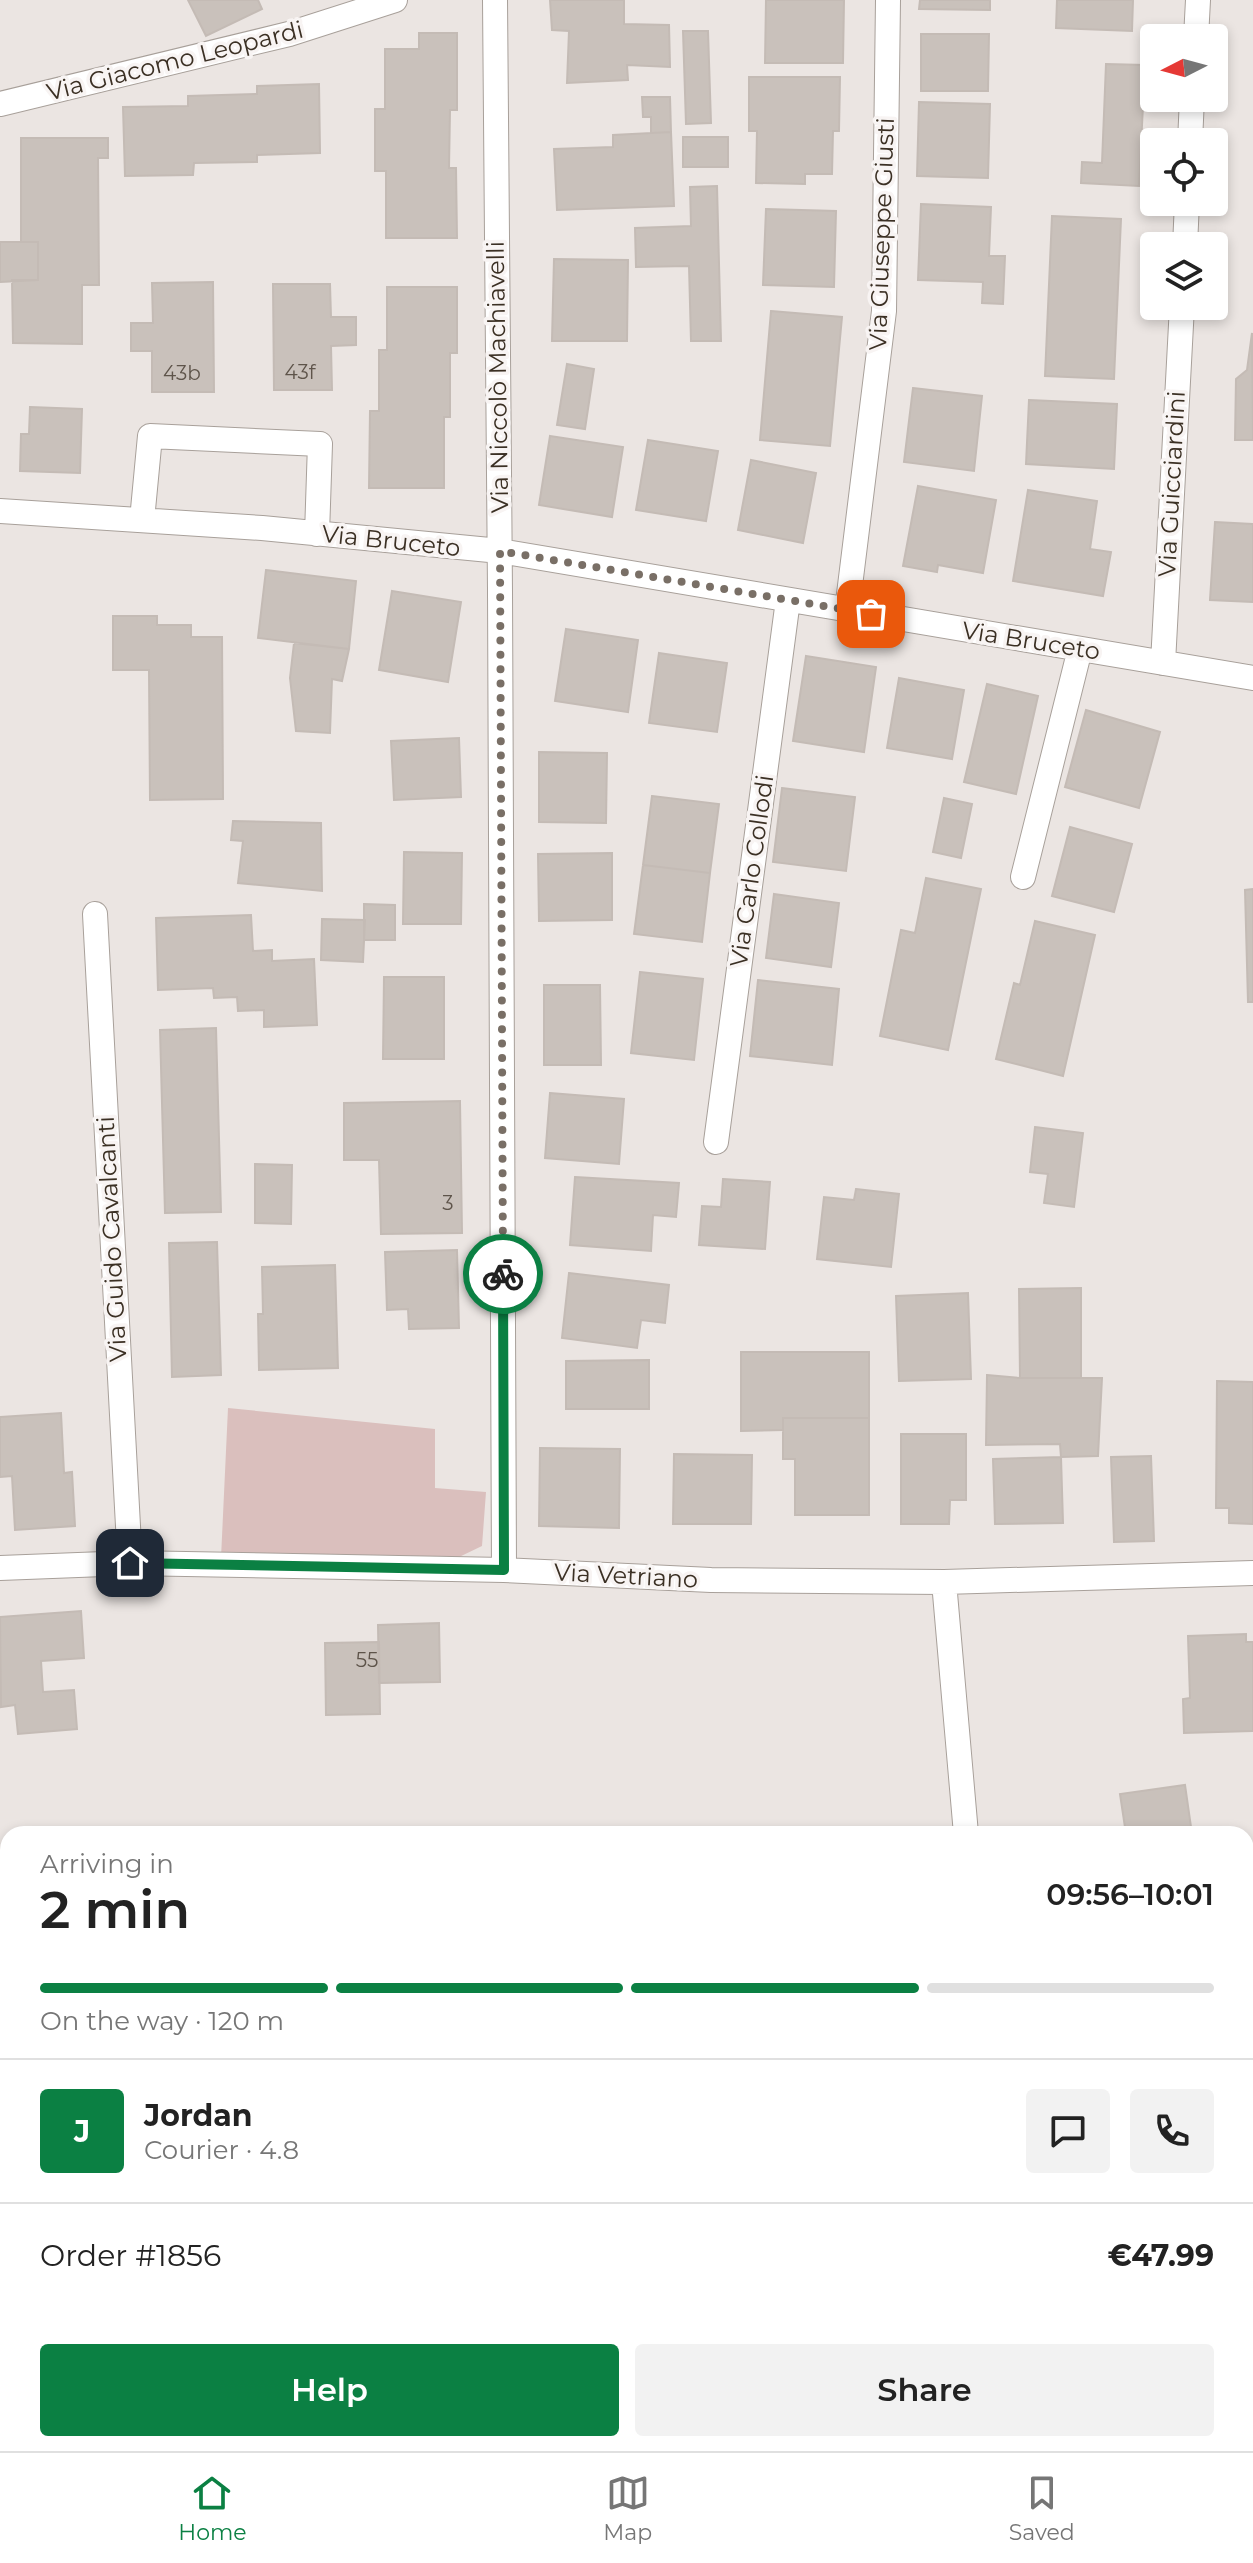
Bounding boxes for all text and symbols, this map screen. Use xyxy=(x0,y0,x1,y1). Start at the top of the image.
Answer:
street label: Via Giacomo Leopardi xyxy=(44,15,306,106)
north arrow xyxy=(1140,24,1228,112)
map controls xyxy=(1140,24,1228,320)
street label: Via Giuseppe Giusti xyxy=(863,117,900,351)
button: locate xyxy=(1140,128,1228,216)
button: layers xyxy=(1140,232,1228,320)
street label: Via Niccolò Machiavelli xyxy=(481,241,514,513)
house number: 43f xyxy=(285,360,317,384)
house number: 43b xyxy=(163,361,201,385)
street label: Via Guicciardini xyxy=(1152,390,1191,578)
street label: Via Bruceto xyxy=(320,519,462,562)
pin xyxy=(837,580,905,648)
icon: bag xyxy=(849,592,893,636)
street label: Via Bruceto xyxy=(960,615,1102,666)
street label: Via Carlo Collodi xyxy=(724,773,779,969)
street label: Via Guido Cavalcanti xyxy=(91,1115,132,1363)
house number: 3 xyxy=(442,1191,454,1215)
courier xyxy=(463,1234,543,1314)
icon: bike xyxy=(481,1252,525,1296)
pin xyxy=(96,1529,164,1597)
icon: home xyxy=(108,1541,152,1585)
street label: Via Vetriano xyxy=(553,1557,699,1594)
house number: 55 xyxy=(356,1648,378,1672)
text: Arriving in xyxy=(40,1848,174,1880)
text: 09:56–10:01 xyxy=(1046,1876,1214,1913)
text: 2 min xyxy=(40,1878,190,1941)
text: On the way · 120 m xyxy=(40,2005,284,2037)
button: chat xyxy=(1026,2089,1110,2173)
button: phone xyxy=(1130,2089,1214,2173)
text: Jordan xyxy=(144,2097,253,2134)
text: J xyxy=(74,2113,90,2150)
text: Courier · 4.8 xyxy=(144,2134,299,2166)
text: Order #1856 xyxy=(40,2237,221,2274)
text: €47.99 xyxy=(1107,2237,1214,2274)
button: Help xyxy=(40,2344,619,2436)
button: Share xyxy=(635,2344,1214,2436)
tab: Home xyxy=(178,2471,247,2546)
tab: Map xyxy=(603,2471,652,2546)
tab: Saved xyxy=(1009,2471,1075,2546)

